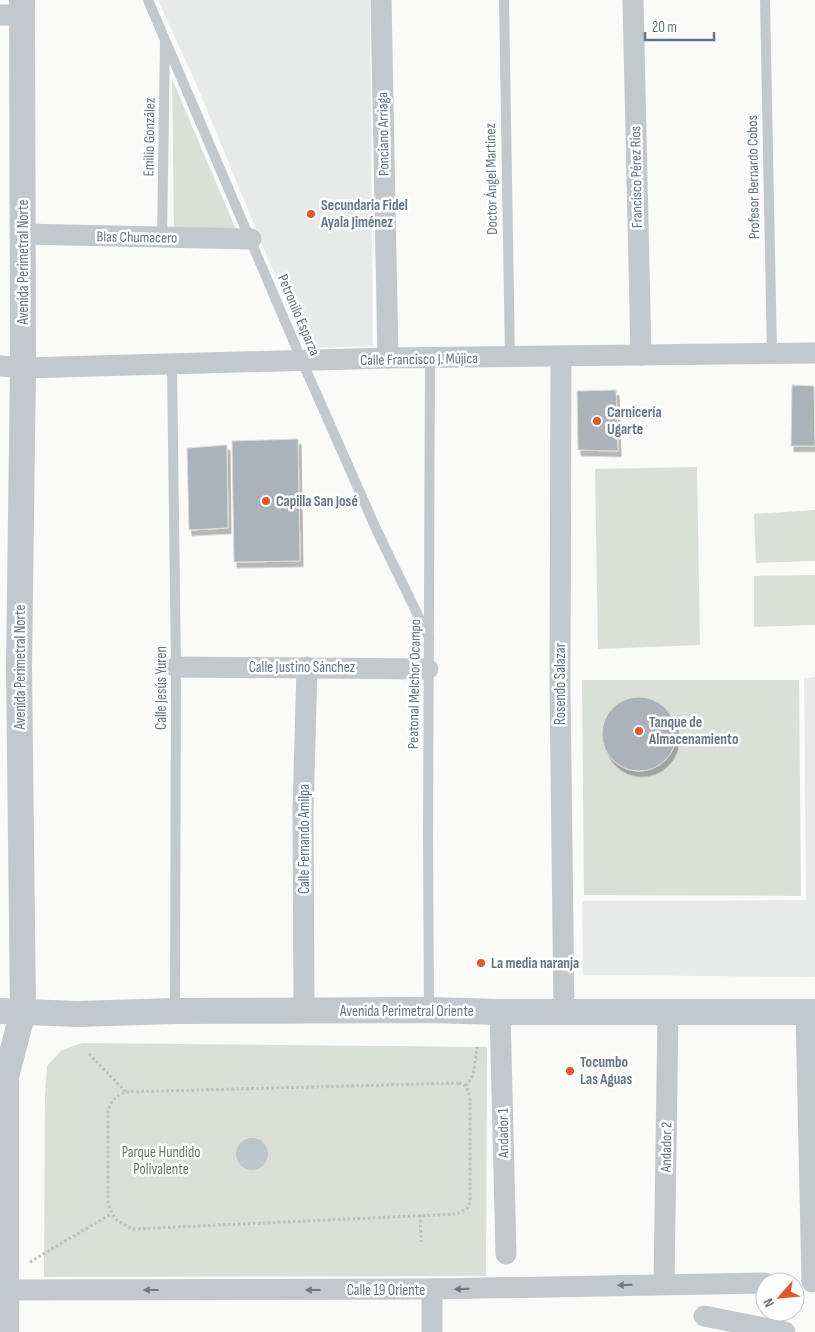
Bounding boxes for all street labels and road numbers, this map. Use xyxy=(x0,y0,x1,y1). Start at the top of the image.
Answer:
street label: Ponciano Arriaga xyxy=(373,92,394,176)
street label: Emilio González xyxy=(139,97,160,176)
street label: Profesor Bernardo Cobos xyxy=(743,115,764,239)
street label: Doctor Ángel Martínez xyxy=(481,122,502,235)
street label: Francisco Pérez Ríos xyxy=(626,126,647,228)
street label: Avenida Perimetral Norte xyxy=(14,199,33,326)
street label: Blas Chumacero xyxy=(97,227,177,248)
street label: Petronilo Esparza xyxy=(273,272,324,359)
street label: Calle Francisco J. Mújica xyxy=(360,349,478,370)
street label: Avenida Perimetral Norte xyxy=(11,604,30,731)
street label: Peatonal Melchor Ocampo xyxy=(404,619,425,749)
street label: Rosendo Salazar xyxy=(551,642,570,725)
street label: Calle Jesús Yuren xyxy=(152,646,171,730)
street label: Calle Justino Sánchez xyxy=(249,658,356,677)
street label: Calle Fernando Amilpa xyxy=(295,784,314,894)
street label: Avenida Perimetral Oriente xyxy=(339,1002,474,1021)
street label: Andador 1 xyxy=(494,1107,513,1159)
street label: Andador 2 xyxy=(657,1122,676,1173)
street label: Calle 19 Oriente xyxy=(347,1281,425,1300)

